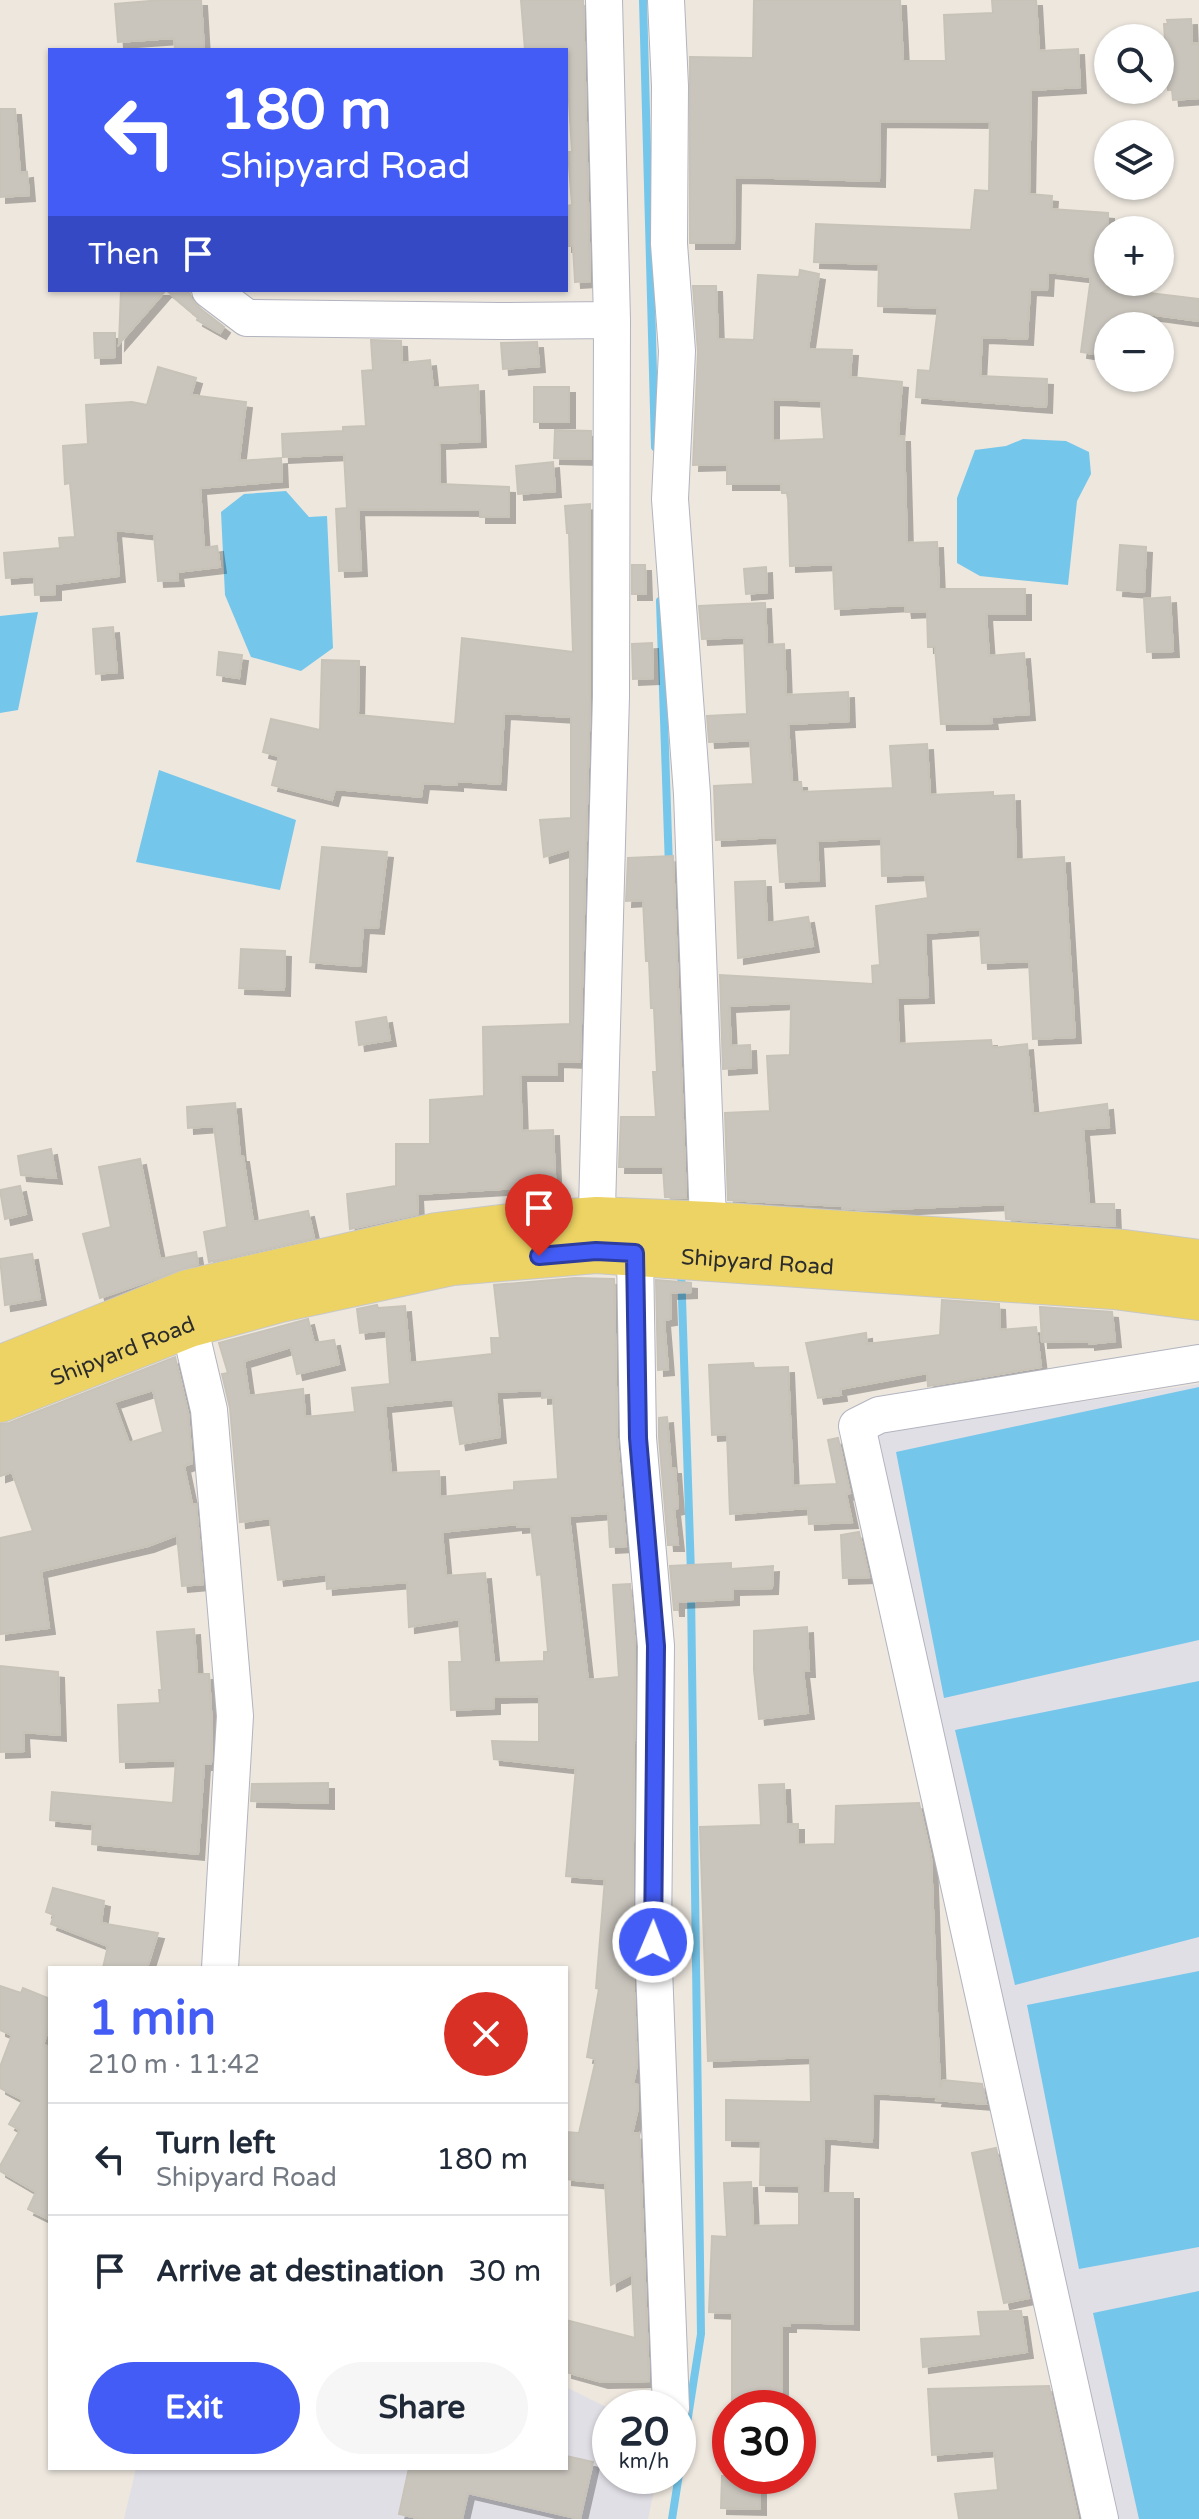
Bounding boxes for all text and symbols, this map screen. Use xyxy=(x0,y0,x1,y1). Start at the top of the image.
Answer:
map controls xyxy=(1094,24,1174,392)
button: search xyxy=(1094,24,1174,104)
text: 180 m xyxy=(220,77,391,144)
icon: left xyxy=(88,80,192,184)
button: layers xyxy=(1094,120,1174,200)
text: Shipyard Road xyxy=(220,145,470,188)
button: + xyxy=(1094,216,1174,296)
icon: arrive xyxy=(176,232,220,276)
text: Then xyxy=(88,236,160,273)
button: − xyxy=(1094,312,1174,392)
pin xyxy=(505,1174,573,1256)
icon: arrive xyxy=(517,1186,561,1230)
street label: Shipyard Road xyxy=(680,1244,835,1280)
street label: Shipyard Road xyxy=(47,1311,199,1392)
position arrow xyxy=(611,1900,695,1984)
text: 1 min xyxy=(88,1990,216,2048)
button: close xyxy=(444,1992,528,2076)
text: 210 m · 11:42 xyxy=(88,2049,260,2080)
text: Turn left xyxy=(156,2125,275,2162)
icon: left xyxy=(88,2137,132,2181)
text: 180 m xyxy=(436,2141,528,2178)
text: Shipyard Road xyxy=(156,2162,337,2193)
icon: arrive xyxy=(88,2249,132,2293)
text: Arrive at destination xyxy=(156,2253,444,2290)
text: 30 m xyxy=(468,2253,541,2290)
button: Exit xyxy=(88,2362,300,2454)
button: Share xyxy=(316,2362,528,2454)
speed limit sign: 30 xyxy=(712,2390,816,2494)
text: 20 xyxy=(619,2408,669,2456)
text: km/h xyxy=(619,2450,669,2474)

